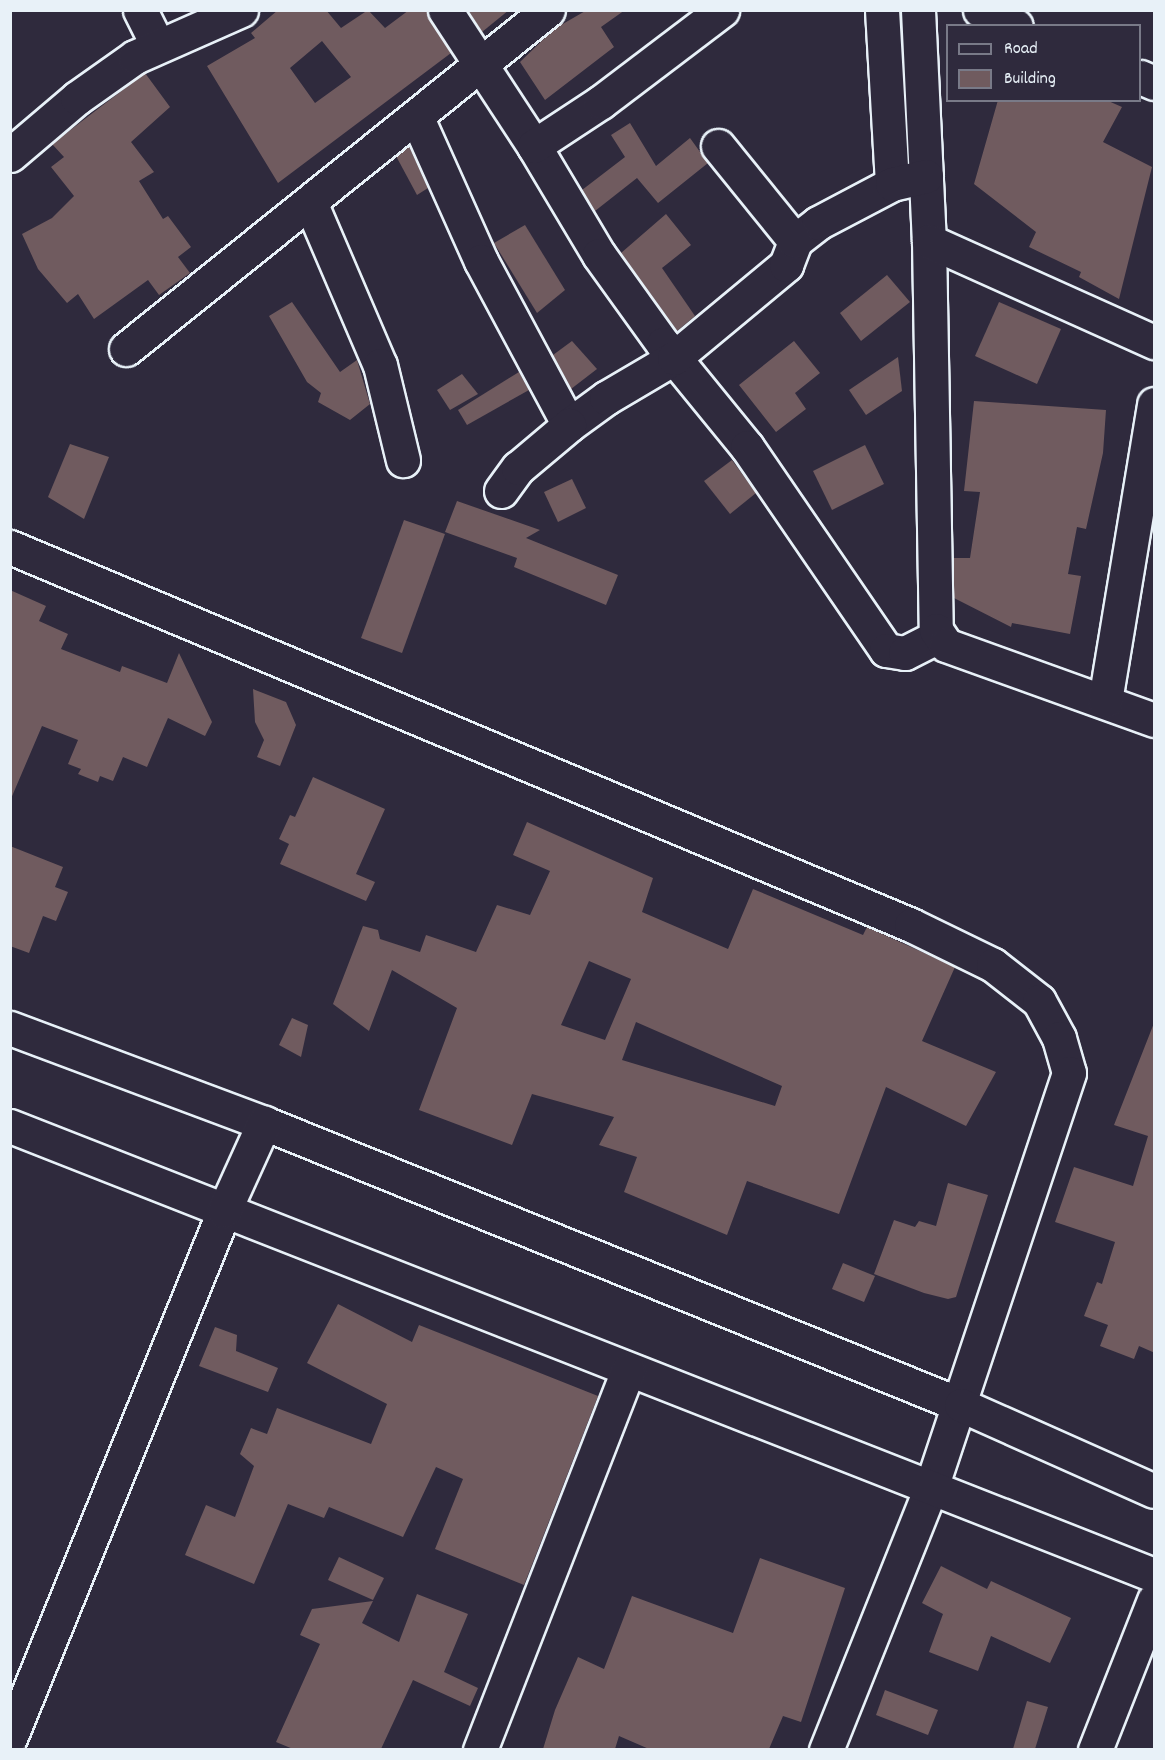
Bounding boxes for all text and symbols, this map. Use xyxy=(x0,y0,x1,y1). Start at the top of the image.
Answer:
legend xyxy=(946,24,1141,102)
text: Road xyxy=(1004,37,1038,62)
text: Building xyxy=(1004,67,1056,92)

